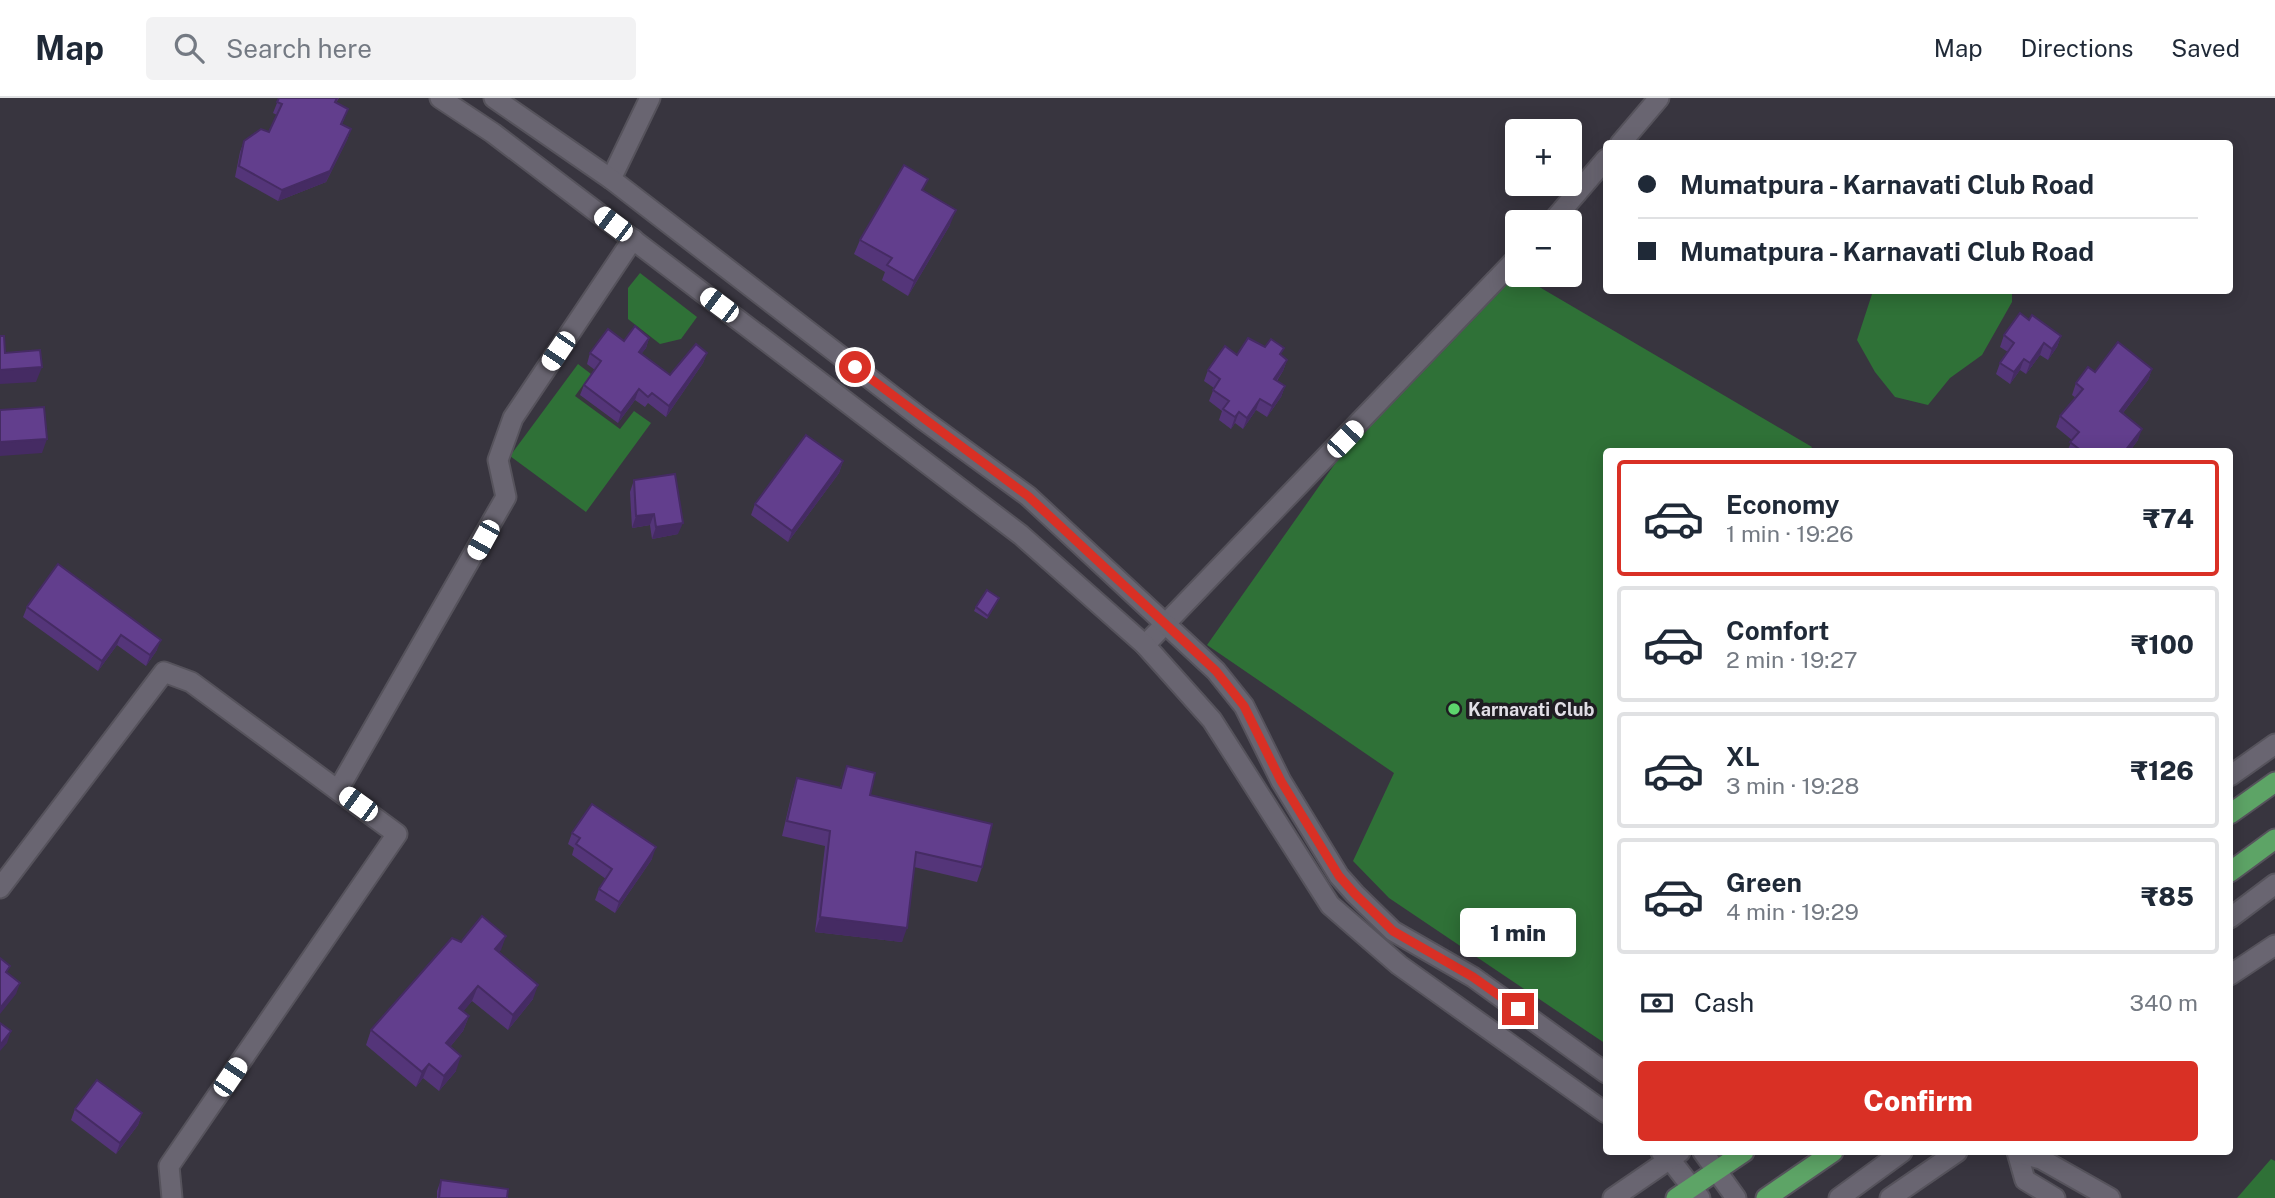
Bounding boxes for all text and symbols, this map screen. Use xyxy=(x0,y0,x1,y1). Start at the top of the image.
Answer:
search box xyxy=(146,17,636,80)
text: Map xyxy=(35,29,104,67)
icon: search xyxy=(170,29,208,67)
text: Search here xyxy=(226,33,372,64)
text: Map xyxy=(1934,34,1983,62)
text: Directions xyxy=(2021,34,2133,62)
text: Saved xyxy=(2171,34,2240,62)
map controls xyxy=(1505,119,1582,287)
button: + xyxy=(1505,119,1582,196)
text: Mumatpura - Karnavati Club Road xyxy=(1680,169,2094,200)
car xyxy=(590,203,637,245)
button: − xyxy=(1505,210,1582,287)
text: Mumatpura - Karnavati Club Road xyxy=(1680,236,2094,267)
car xyxy=(696,284,743,326)
car xyxy=(538,328,579,374)
route start xyxy=(839,351,871,383)
car xyxy=(1323,417,1368,461)
icon: car xyxy=(1642,487,1705,550)
text: Economy xyxy=(1726,489,1839,520)
text: ₹74 xyxy=(2143,503,2194,534)
car xyxy=(464,517,503,563)
text: 1 min · 19:26 xyxy=(1726,520,1854,547)
icon: car xyxy=(1642,613,1705,676)
text: Comfort xyxy=(1726,615,1829,646)
text: ₹100 xyxy=(2131,629,2194,660)
text: 2 min · 19:27 xyxy=(1726,646,1858,673)
place label: Karnavati Club xyxy=(1468,699,1595,720)
marker: Karnavati Club xyxy=(1446,701,1462,717)
icon: car xyxy=(1642,739,1705,802)
text: XL xyxy=(1726,741,1760,772)
text: ₹126 xyxy=(2131,755,2194,786)
text: 3 min · 19:28 xyxy=(1726,772,1859,799)
car xyxy=(335,783,382,825)
icon: car xyxy=(1642,865,1705,928)
text: Green xyxy=(1726,867,1802,898)
text: ₹85 xyxy=(2141,881,2194,912)
text: 4 min · 19:29 xyxy=(1726,898,1859,925)
callout: 1 min xyxy=(1460,908,1576,956)
text: 1 min xyxy=(1490,919,1546,946)
icon: cash xyxy=(1638,984,1676,1022)
text: Cash xyxy=(1694,987,1754,1018)
text: 340 m xyxy=(2130,989,2198,1016)
route end xyxy=(1502,993,1534,1025)
car xyxy=(210,1054,251,1100)
button: Confirm xyxy=(1638,1061,2198,1141)

